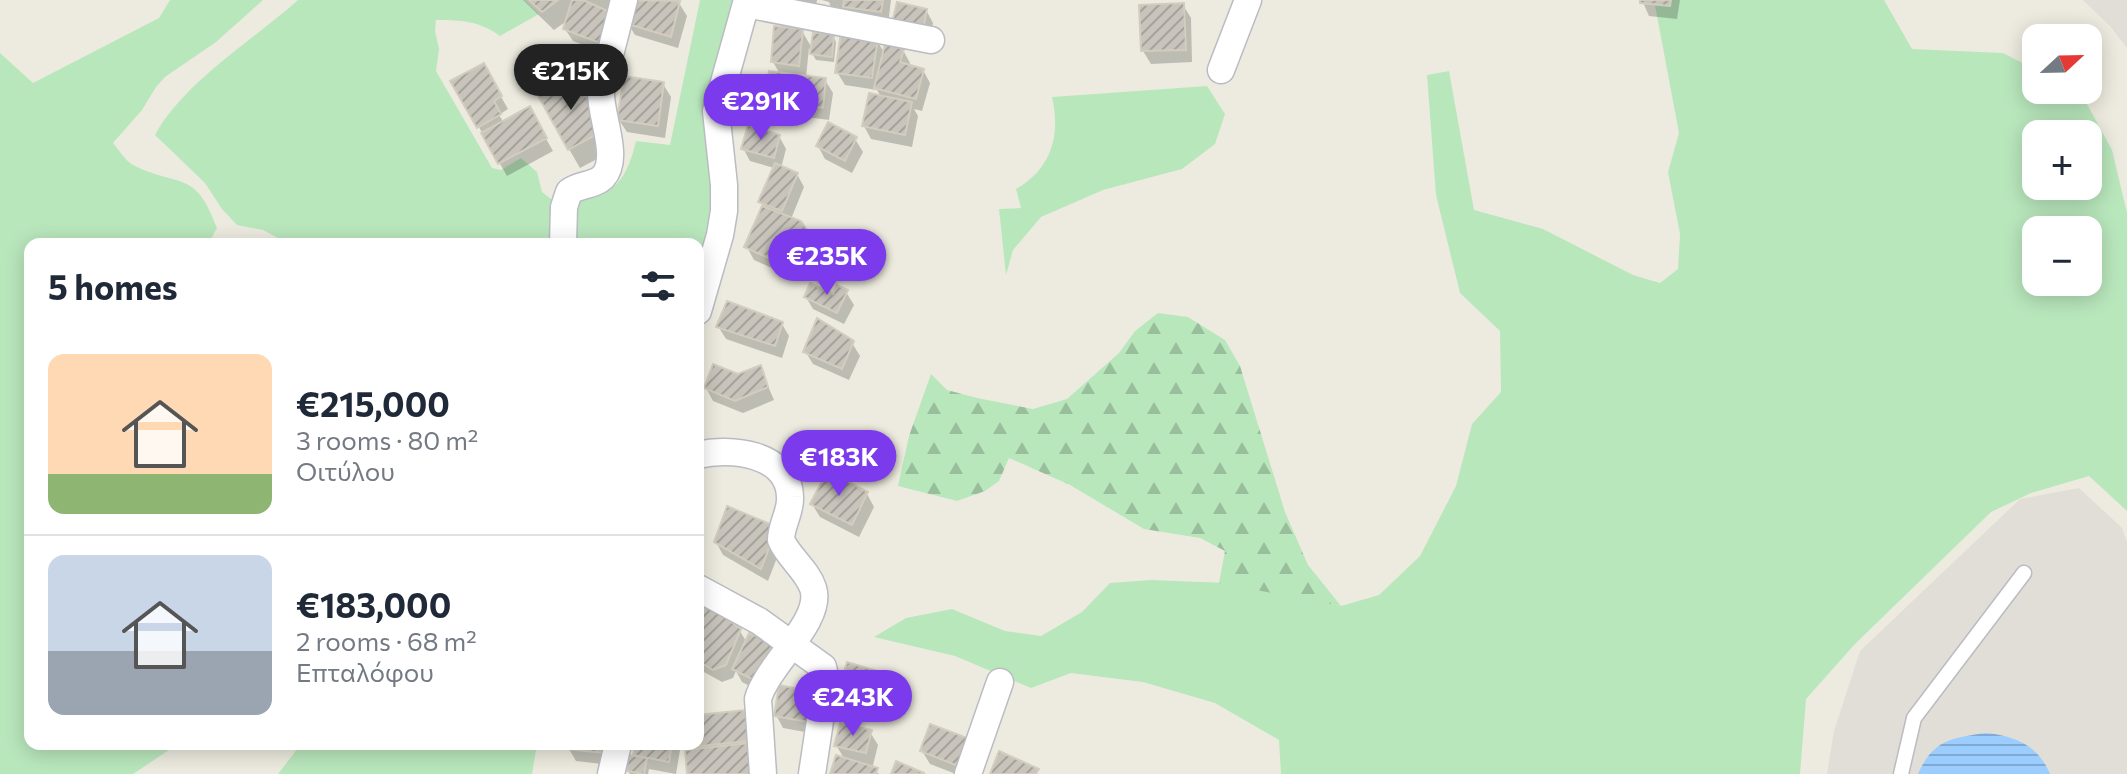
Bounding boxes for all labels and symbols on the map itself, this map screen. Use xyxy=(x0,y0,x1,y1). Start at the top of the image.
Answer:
north arrow xyxy=(2022,24,2102,104)
pin: €215K xyxy=(515,44,627,112)
pin: €291K xyxy=(705,74,817,142)
pin: €235K xyxy=(771,229,883,297)
pin: €183K xyxy=(783,430,895,498)
pin: €243K xyxy=(797,670,909,738)

